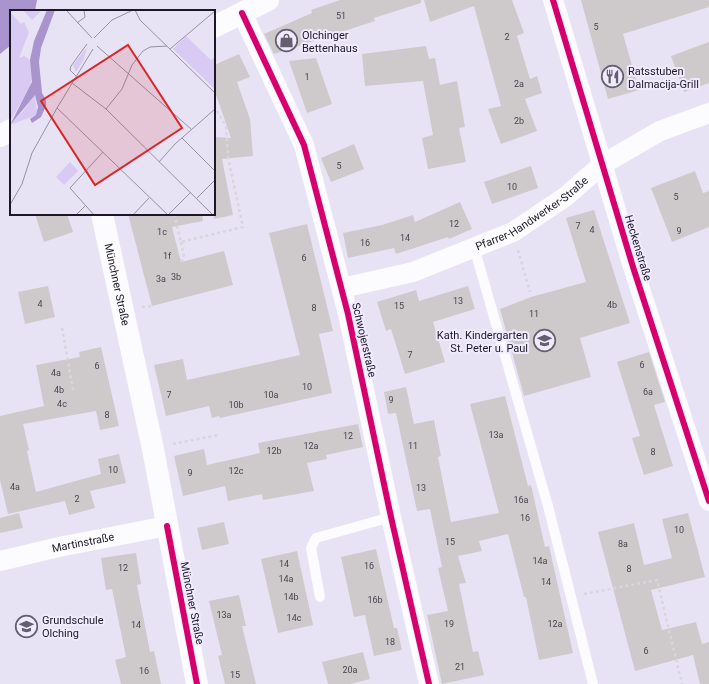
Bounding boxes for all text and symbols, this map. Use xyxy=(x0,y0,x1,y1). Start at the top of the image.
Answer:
inset map xyxy=(10,10,215,215)
house number: 51 xyxy=(336,11,346,21)
house number: 5 xyxy=(593,22,599,32)
shop icon: Olchinger Bettenhaus xyxy=(273,28,299,54)
place label: Olchinger Bettenhaus xyxy=(302,29,358,55)
house number: 2 xyxy=(504,32,510,42)
restaurant icon: Ratsstuben Dalmacija-Grill xyxy=(599,64,625,90)
place label: Ratsstuben Dalmacija-Grill xyxy=(628,65,699,91)
house number: 1 xyxy=(304,72,310,82)
house number: 2a xyxy=(514,79,524,89)
house number: 2b xyxy=(514,116,524,126)
house number: 5 xyxy=(336,161,342,171)
street label: Pfarrer-Handwerker-Straße xyxy=(474,173,591,253)
house number: 10 xyxy=(507,182,517,192)
house number: 5 xyxy=(673,192,679,202)
street label: Heckenstraße xyxy=(622,214,654,283)
house number: 12 xyxy=(449,219,459,229)
house number: 7 xyxy=(575,221,581,231)
house number: 4 xyxy=(589,225,595,235)
house number: 9 xyxy=(676,226,682,236)
house number: 1c xyxy=(157,227,167,237)
house number: 14 xyxy=(400,233,410,243)
house number: 16 xyxy=(360,238,370,248)
street label: Münchner Straße xyxy=(102,242,133,327)
house number: 1f xyxy=(163,251,172,261)
house number: 6 xyxy=(301,253,307,263)
house number: 3b xyxy=(171,272,181,282)
house number: 3a xyxy=(156,274,166,284)
house number: 13 xyxy=(453,296,463,306)
house number: 4 xyxy=(37,299,43,309)
house number: 4b xyxy=(607,300,617,310)
street label: Schwojerstraße xyxy=(349,301,379,379)
house number: 15 xyxy=(394,301,404,311)
house number: 8 xyxy=(311,303,317,313)
house number: 11 xyxy=(529,309,539,319)
school or university icon: Kath. Kindergarten St. Peter u. Paul xyxy=(531,328,557,354)
place label: Kath. Kindergarten St. Peter u. Paul xyxy=(437,329,528,355)
house number: 7 xyxy=(407,350,413,360)
house number: 6 xyxy=(639,360,645,370)
house number: 6 xyxy=(94,361,100,371)
house number: 4a xyxy=(51,368,61,378)
house number: 10 xyxy=(302,382,312,392)
house number: 4b xyxy=(54,385,64,395)
house number: 6a xyxy=(643,387,653,397)
house number: 7 xyxy=(166,390,172,400)
house number: 10a xyxy=(263,390,279,400)
house number: 9 xyxy=(388,395,394,405)
house number: 4c xyxy=(57,399,67,409)
house number: 10b xyxy=(228,400,244,410)
house number: 8 xyxy=(104,410,110,420)
house number: 13a xyxy=(488,430,504,440)
house number: 12 xyxy=(343,431,353,441)
house number: 12a xyxy=(303,441,319,451)
house number: 11 xyxy=(408,441,418,451)
house number: 12b xyxy=(266,446,282,456)
house number: 8 xyxy=(650,447,656,457)
house number: 10 xyxy=(108,465,118,475)
house number: 12c xyxy=(229,466,244,476)
house number: 9 xyxy=(187,468,193,478)
house number: 4a xyxy=(10,482,20,492)
house number: 13 xyxy=(416,483,426,493)
house number: 2 xyxy=(74,494,80,504)
house number: 16a xyxy=(513,495,529,505)
house number: 16 xyxy=(520,513,530,523)
house number: 10 xyxy=(674,525,684,535)
street label: Martinstraße xyxy=(50,530,115,555)
house number: 15 xyxy=(445,537,455,547)
house number: 8a xyxy=(618,539,628,549)
house number: 14a xyxy=(532,556,548,566)
house number: 14 xyxy=(279,559,289,569)
street label: Münchner Straße xyxy=(178,561,206,646)
house number: 16 xyxy=(364,561,374,571)
house number: 12 xyxy=(118,563,128,573)
house number: 8 xyxy=(626,564,632,574)
house number: 14a xyxy=(278,574,294,584)
house number: 14 xyxy=(541,577,551,587)
house number: 14b xyxy=(283,592,299,602)
house number: 16b xyxy=(367,595,383,605)
house number: 13a xyxy=(216,610,232,620)
school or university icon: Grundschule Olching xyxy=(14,613,40,639)
house number: 14c xyxy=(287,613,302,623)
place label: Grundschule Olching xyxy=(42,614,104,640)
house number: 19 xyxy=(444,619,454,629)
house number: 12a xyxy=(547,619,563,629)
house number: 14 xyxy=(131,620,141,630)
house number: 18 xyxy=(385,637,395,647)
house number: 6 xyxy=(643,646,649,656)
house number: 21 xyxy=(455,662,465,672)
house number: 20a xyxy=(342,665,358,675)
house number: 16 xyxy=(139,666,149,676)
house number: 15 xyxy=(230,670,240,680)

